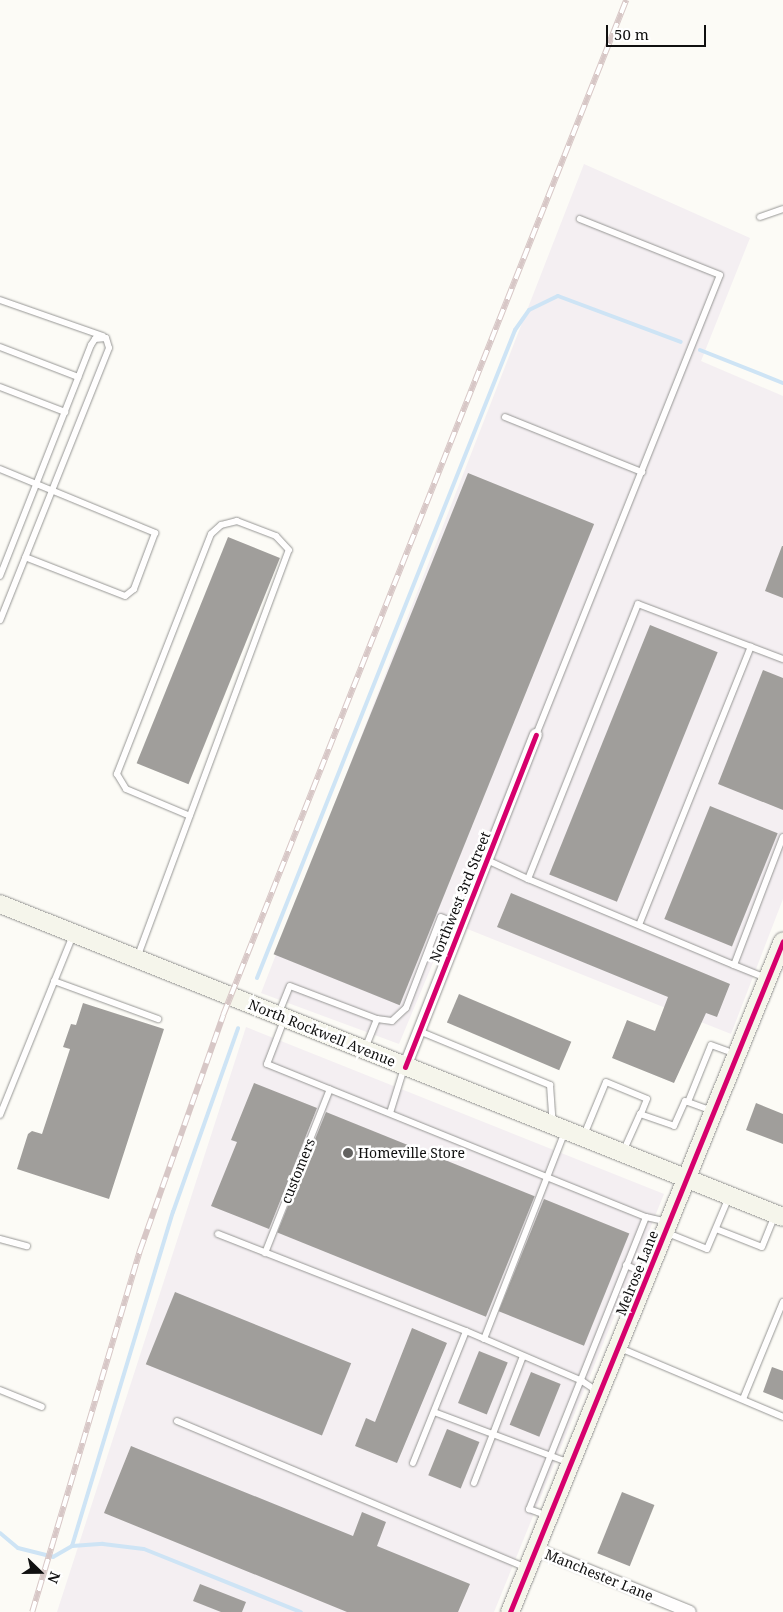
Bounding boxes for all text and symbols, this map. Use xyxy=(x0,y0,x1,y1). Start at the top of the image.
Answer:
scale bar xyxy=(608,15,708,47)
text: 50 m xyxy=(614,24,649,44)
street label: Northwest 3rd Street xyxy=(426,829,494,965)
street label: North Rockwell Avenue xyxy=(246,996,398,1070)
street label: customers xyxy=(277,1136,319,1206)
place label: Homeville Store xyxy=(358,1145,465,1161)
marker: Homeville Store xyxy=(342,1147,354,1159)
street label: Melrose Lane xyxy=(612,1228,662,1318)
street label: Manchester Lane xyxy=(542,1546,656,1604)
north arrow xyxy=(15,1547,65,1597)
text: N xyxy=(43,1569,65,1586)

